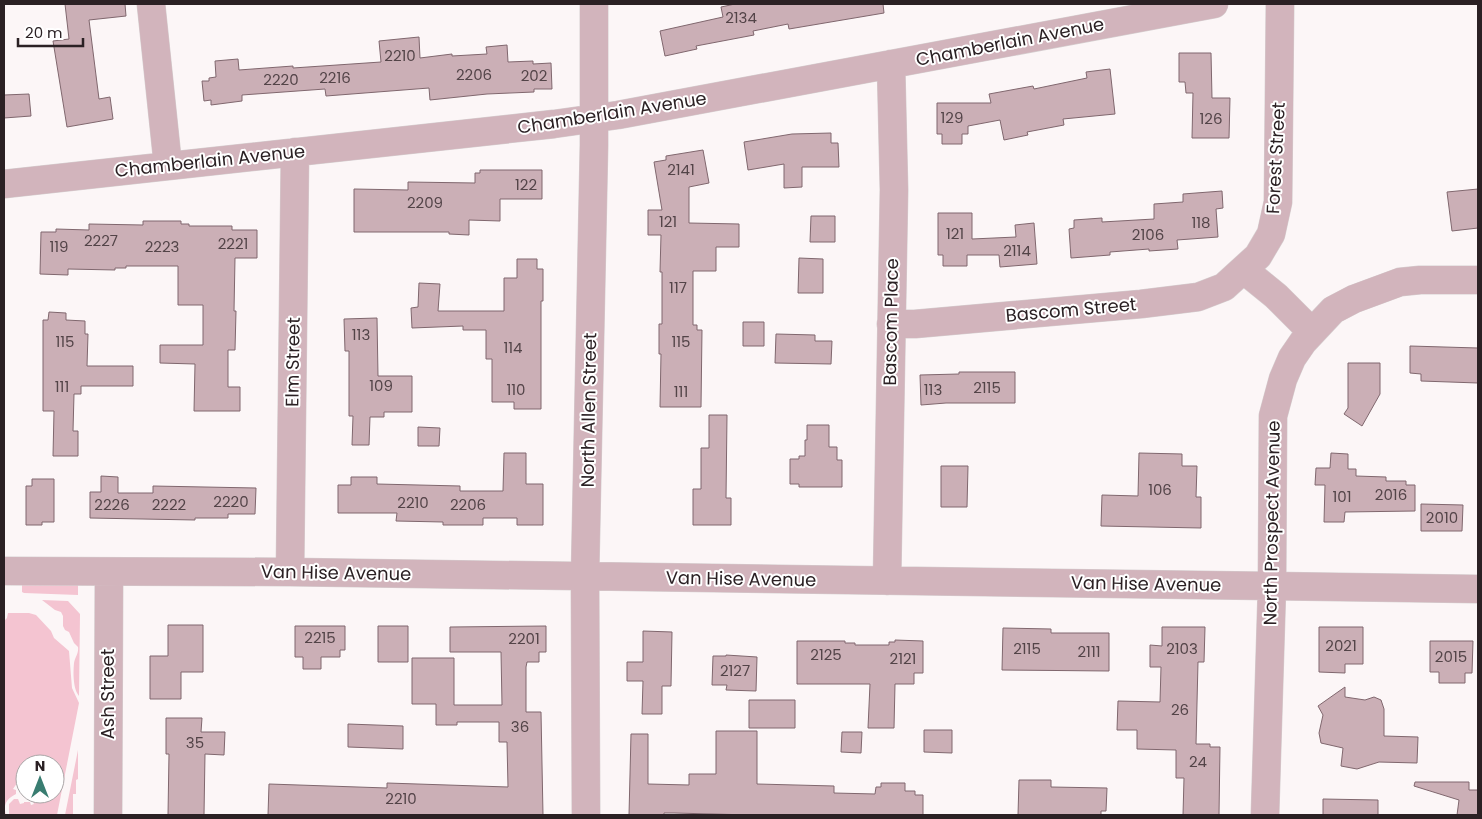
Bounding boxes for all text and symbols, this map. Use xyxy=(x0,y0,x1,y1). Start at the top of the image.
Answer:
house number: 2134 xyxy=(725,7,757,28)
street label: Chamberlain Avenue xyxy=(914,11,1106,72)
scale bar xyxy=(18,15,82,47)
text: 20 m xyxy=(25,22,63,43)
house number: 2210 xyxy=(384,45,416,66)
house number: 2206 xyxy=(456,64,492,85)
house number: 202 xyxy=(521,65,547,86)
house number: 2216 xyxy=(319,67,351,88)
house number: 2220 xyxy=(263,69,299,90)
street label: Chamberlain Avenue xyxy=(516,85,708,140)
street label: Forest Street xyxy=(1260,101,1291,215)
house number: 129 xyxy=(941,107,963,128)
house number: 126 xyxy=(1200,108,1222,129)
street label: Chamberlain Avenue xyxy=(114,138,306,183)
house number: 2141 xyxy=(667,159,695,180)
house number: 122 xyxy=(515,174,537,195)
house number: 2209 xyxy=(407,192,443,213)
house number: 121 xyxy=(659,211,677,232)
house number: 118 xyxy=(1191,212,1211,233)
house number: 121 xyxy=(946,223,964,244)
house number: 2106 xyxy=(1132,224,1164,245)
house number: 2227 xyxy=(84,230,118,251)
house number: 2221 xyxy=(218,233,248,254)
house number: 119 xyxy=(49,236,69,257)
house number: 2223 xyxy=(145,236,179,257)
house number: 2114 xyxy=(1003,240,1031,261)
street label: Bascom Place xyxy=(877,258,904,386)
house number: 117 xyxy=(669,277,687,298)
street label: Bascom Street xyxy=(1005,291,1137,328)
street label: Elm Street xyxy=(279,317,306,407)
house number: 113 xyxy=(352,324,370,345)
house number: 115 xyxy=(55,331,75,352)
house number: 115 xyxy=(671,331,691,352)
street label: North Allen Street xyxy=(575,332,602,488)
house number: 114 xyxy=(503,337,523,358)
house number: 109 xyxy=(369,375,393,396)
house number: 111 xyxy=(55,376,69,397)
house number: 2115 xyxy=(973,377,1001,398)
house number: 110 xyxy=(506,379,526,400)
house number: 113 xyxy=(924,379,942,400)
house number: 111 xyxy=(674,381,688,402)
street label: North Prospect Avenue xyxy=(1257,420,1286,626)
house number: 106 xyxy=(1148,479,1172,500)
house number: 2016 xyxy=(1375,484,1407,505)
house number: 101 xyxy=(1332,486,1352,507)
house number: 2220 xyxy=(213,491,249,512)
house number: 2210 xyxy=(397,492,429,513)
house number: 2226 xyxy=(94,494,130,515)
house number: 2222 xyxy=(152,494,186,515)
house number: 2206 xyxy=(450,494,486,515)
house number: 2010 xyxy=(1426,507,1458,528)
street label: Van Hise Avenue xyxy=(261,559,411,586)
street label: Van Hise Avenue xyxy=(666,565,816,592)
street label: Van Hise Avenue xyxy=(1071,570,1221,597)
house number: 2215 xyxy=(304,627,336,648)
house number: 2201 xyxy=(508,628,540,649)
house number: 2021 xyxy=(1325,635,1357,656)
house number: 2115 xyxy=(1013,638,1041,659)
house number: 2103 xyxy=(1166,638,1198,659)
house number: 2111 xyxy=(1077,641,1101,662)
house number: 2125 xyxy=(810,644,842,665)
house number: 2015 xyxy=(1435,646,1467,667)
house number: 2121 xyxy=(890,648,916,669)
street label: Ash Street xyxy=(95,649,120,739)
house number: 2127 xyxy=(720,660,750,681)
house number: 26 xyxy=(1171,699,1189,720)
house number: 36 xyxy=(511,716,529,737)
house number: 35 xyxy=(186,732,204,753)
house number: 24 xyxy=(1189,751,1207,772)
north arrow xyxy=(15,754,65,804)
text: N xyxy=(35,756,45,776)
house number: 2210 xyxy=(385,788,417,809)

